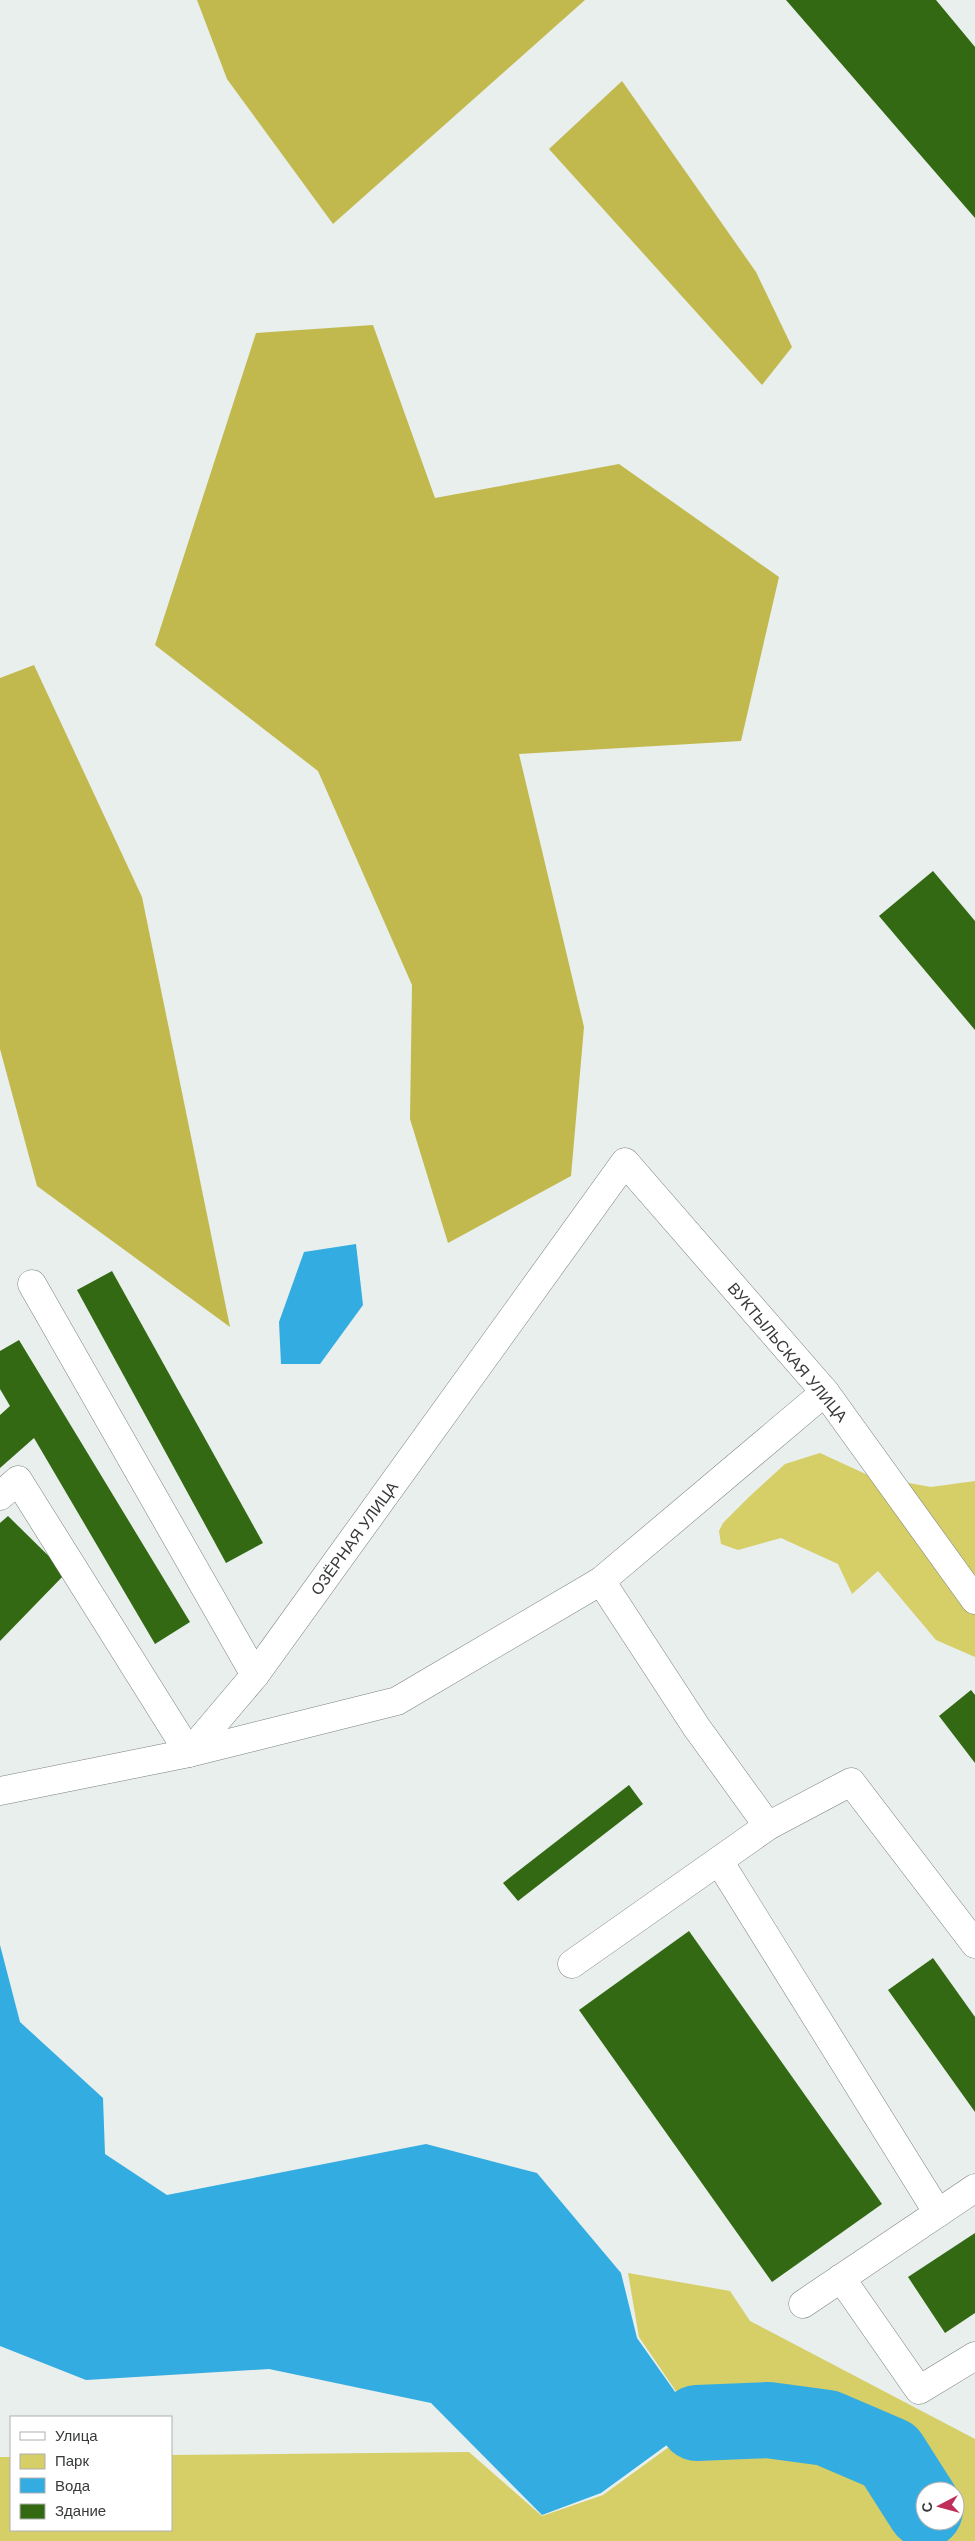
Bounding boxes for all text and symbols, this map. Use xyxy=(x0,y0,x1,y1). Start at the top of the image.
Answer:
street label: ВУКТЫЛЬСКАЯ УЛИЦА xyxy=(725,1279,851,1425)
street label: ОЗЁРНАЯ УЛИЦА xyxy=(308,1478,401,1598)
legend xyxy=(10,2416,172,2531)
text: Улица xyxy=(55,2427,98,2444)
text: Парк xyxy=(55,2452,89,2469)
text: Вода xyxy=(55,2477,91,2494)
north arrow xyxy=(915,2481,965,2531)
text: С xyxy=(919,2501,936,2513)
text: Здание xyxy=(55,2502,106,2519)

